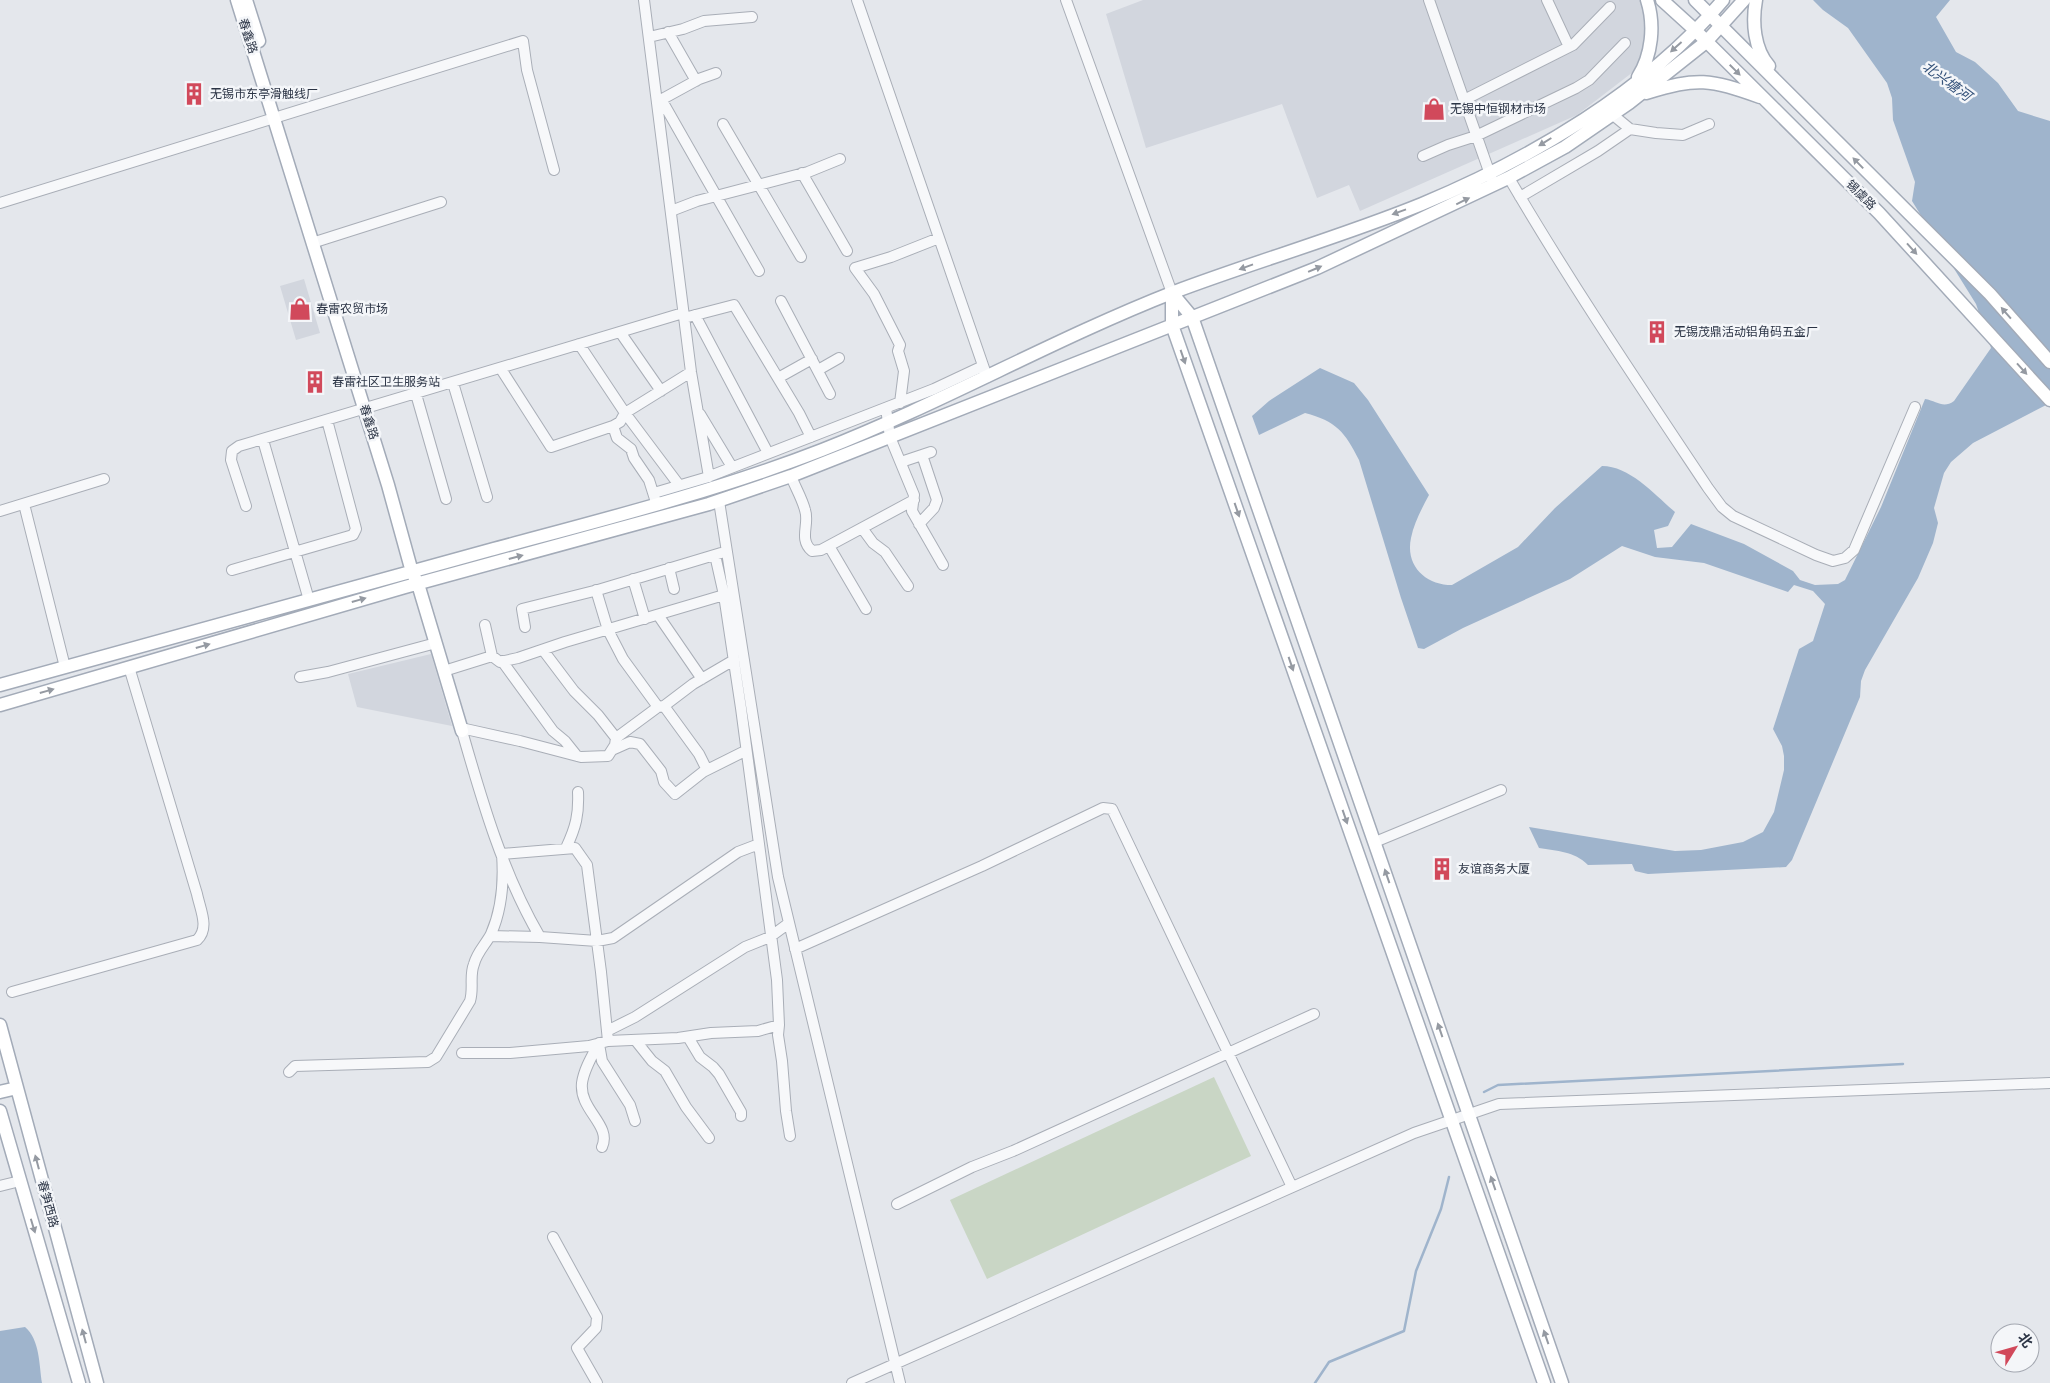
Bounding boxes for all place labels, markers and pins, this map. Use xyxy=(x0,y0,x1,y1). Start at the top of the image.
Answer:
building icon: 无锡市东亭滑触线厂 xyxy=(181,81,207,107)
place label: 无锡市东亭滑触线厂 xyxy=(210,87,318,101)
shop icon: 无锡中恒钢材市场 xyxy=(1421,96,1447,122)
place label: 无锡中恒钢材市场 xyxy=(1450,102,1546,116)
shop icon: 春雷农贸市场 xyxy=(287,296,313,322)
place label: 春雷农贸市场 xyxy=(316,302,388,316)
building icon: 无锡茂鼎活动铝角码五金厂 xyxy=(1644,319,1670,345)
place label: 无锡茂鼎活动铝角码五金厂 xyxy=(1674,325,1818,339)
building icon: 春雷社区卫生服务站 xyxy=(302,369,328,395)
place label: 春雷社区卫生服务站 xyxy=(332,375,440,389)
building icon: 友谊商务大厦 xyxy=(1429,856,1455,882)
place label: 友谊商务大厦 xyxy=(1458,862,1530,876)

